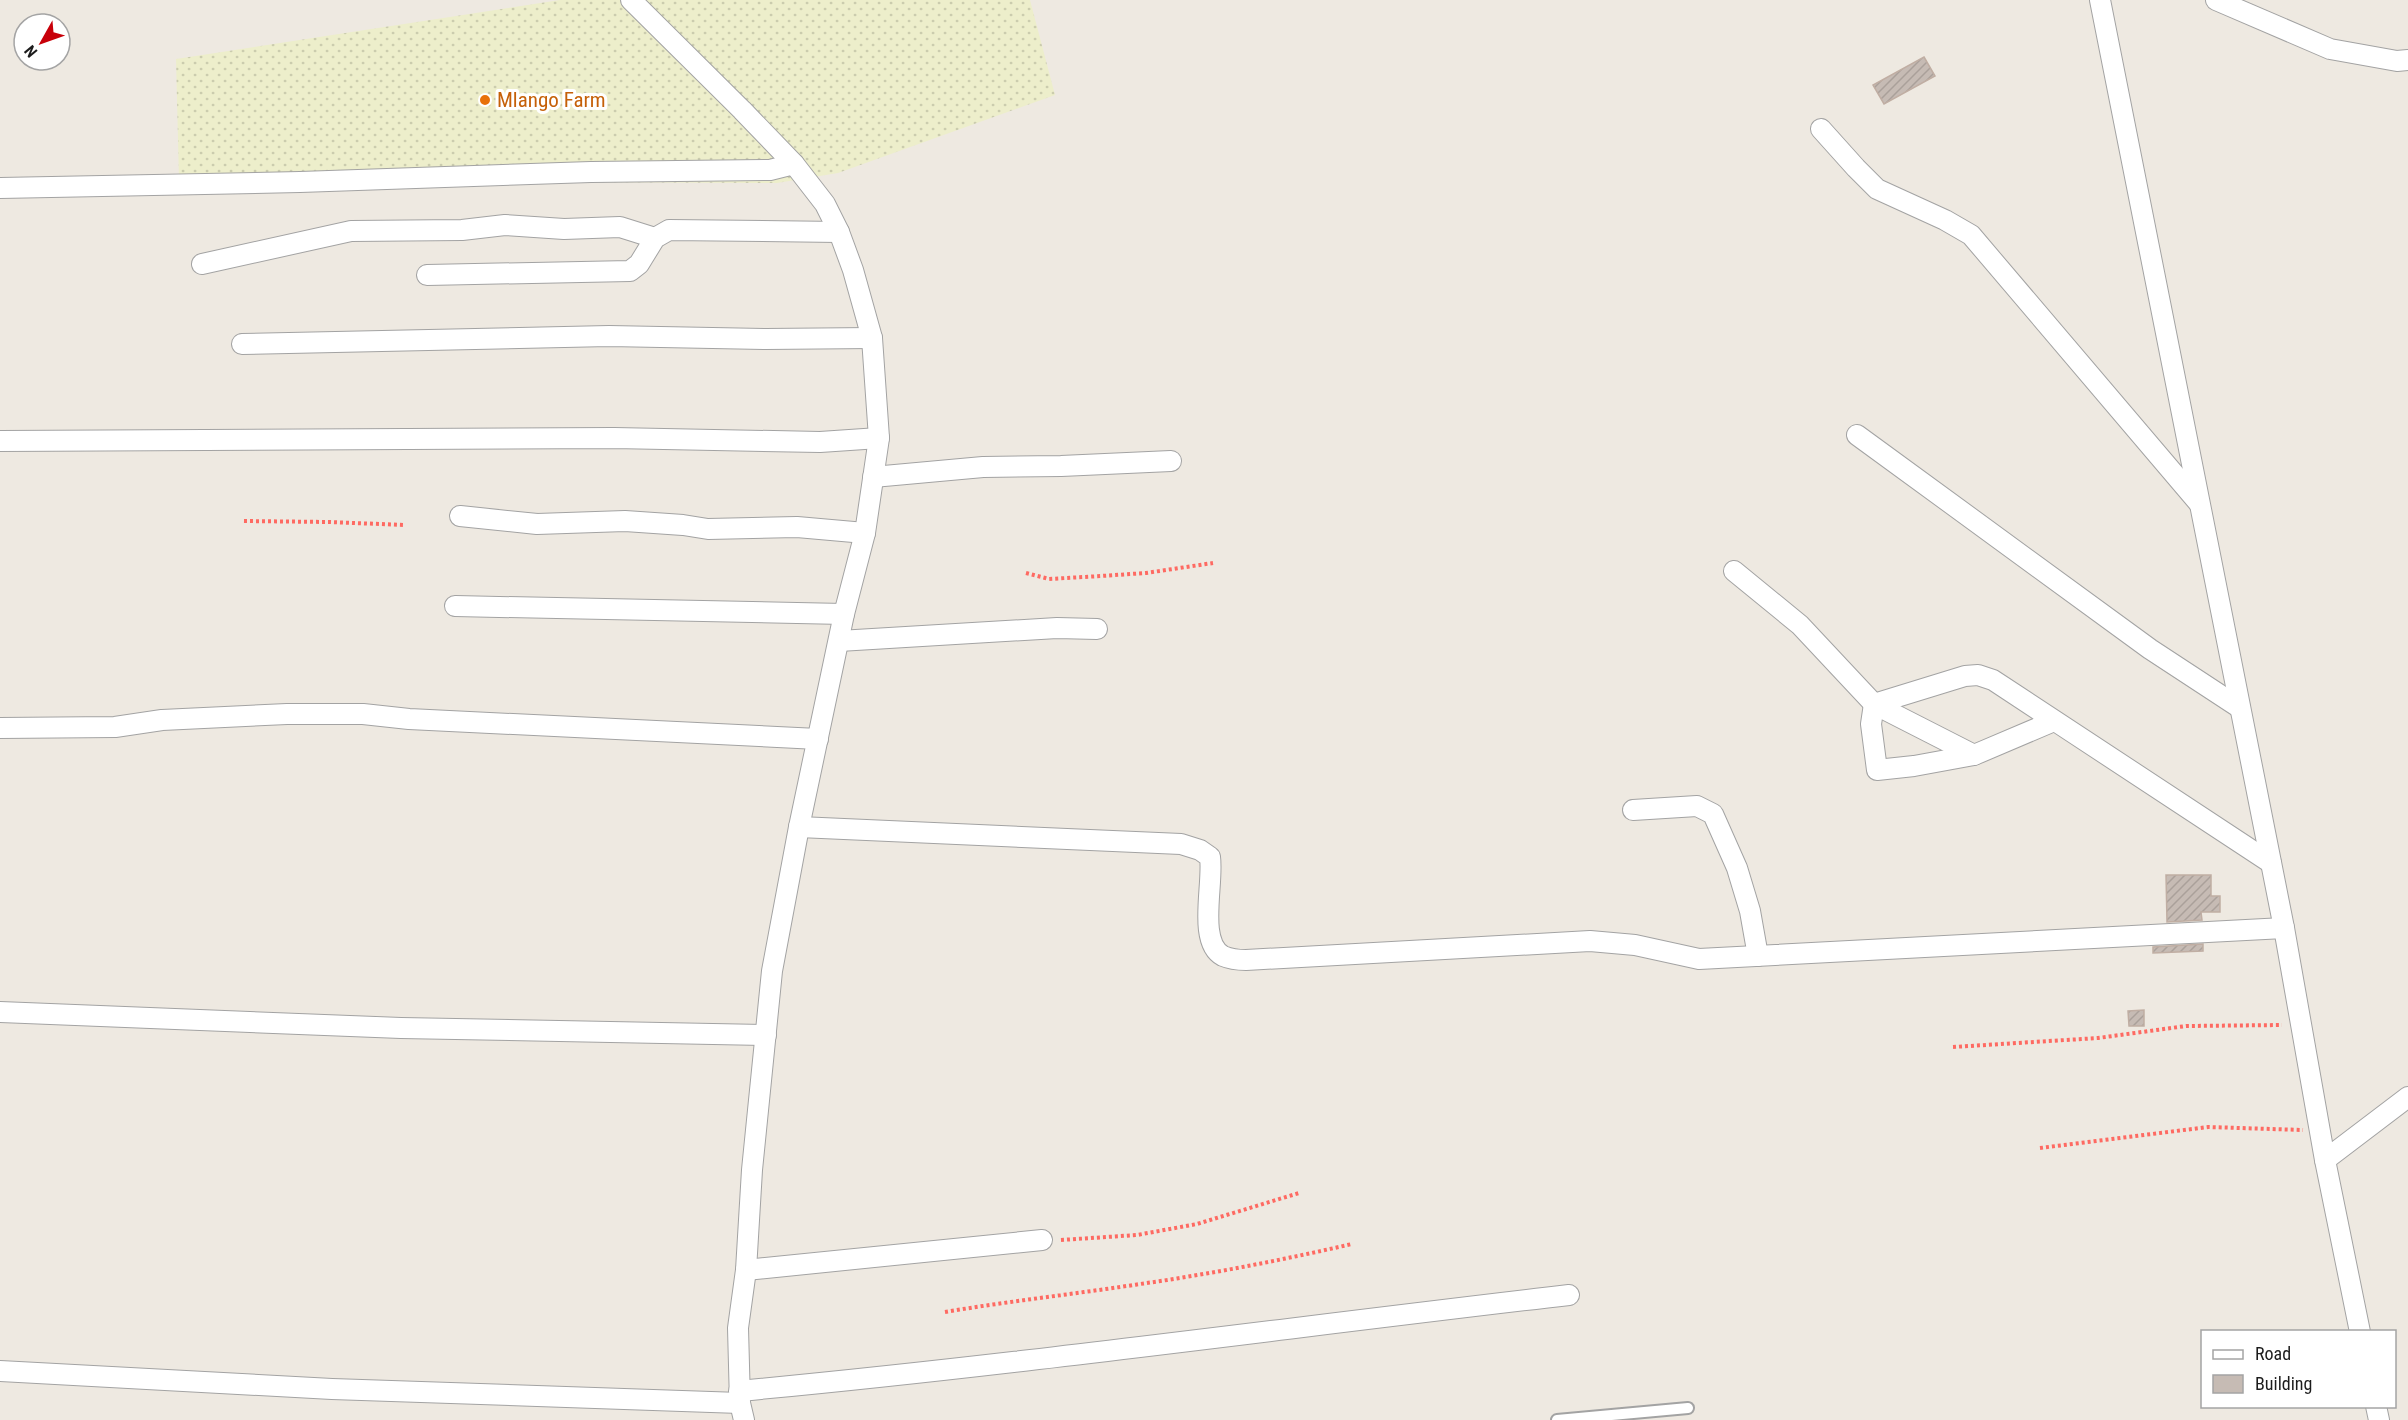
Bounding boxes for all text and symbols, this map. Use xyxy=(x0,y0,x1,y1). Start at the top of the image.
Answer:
north arrow xyxy=(12,12,72,72)
text: N xyxy=(20,41,41,61)
place label: Mlango Farm xyxy=(497,88,606,112)
marker: Mlango Farm xyxy=(478,93,492,107)
legend xyxy=(2201,1330,2396,1408)
text: Road xyxy=(2255,1343,2291,1364)
text: Building xyxy=(2255,1373,2312,1394)

